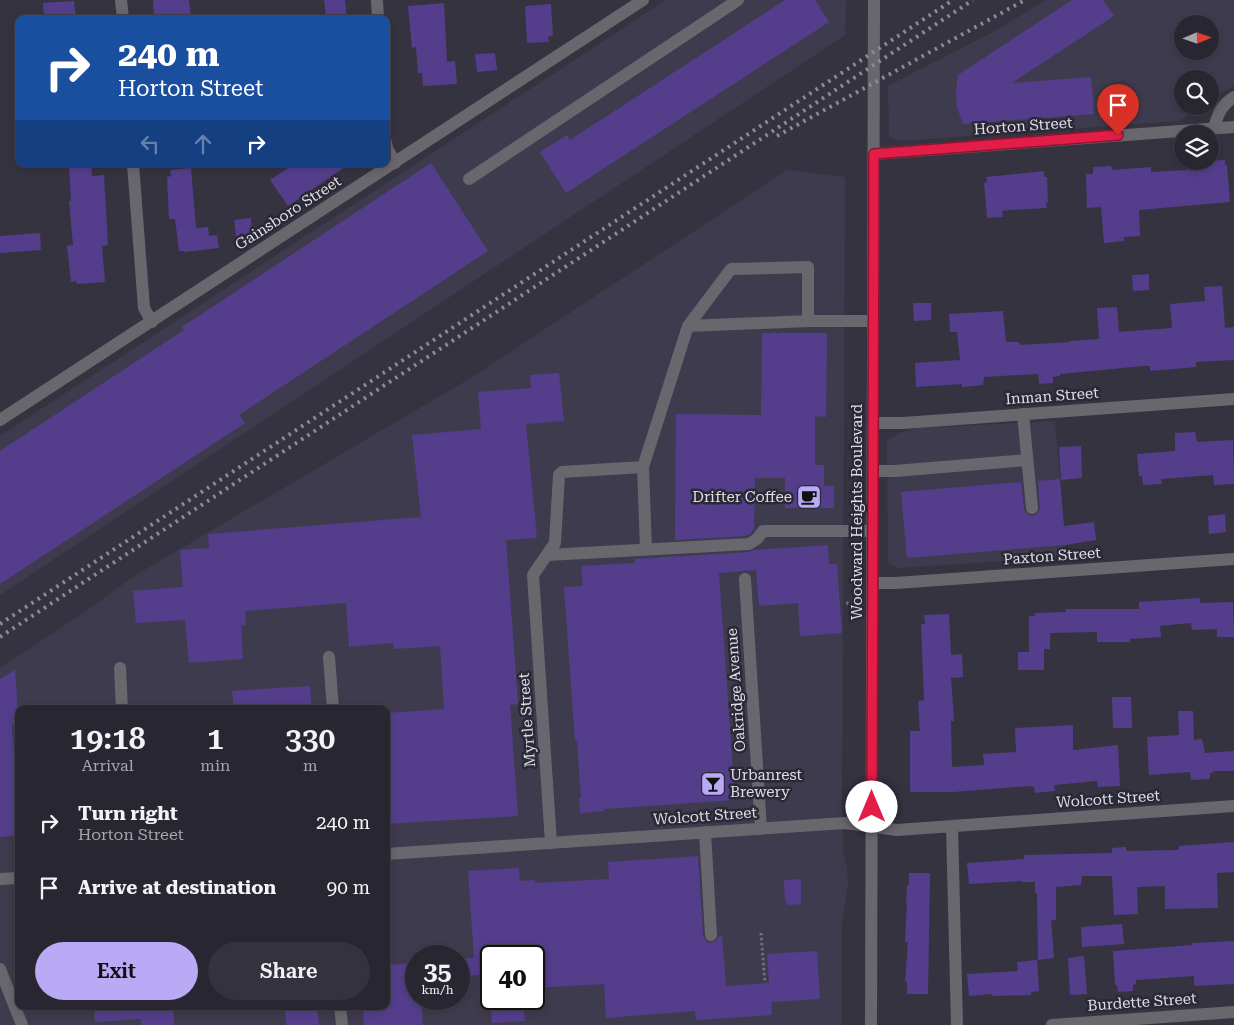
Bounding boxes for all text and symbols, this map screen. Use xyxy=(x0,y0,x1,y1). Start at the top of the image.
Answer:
north arrow xyxy=(1174,15,1219,60)
map controls xyxy=(1174,15,1219,170)
text: 240 m xyxy=(118,34,219,75)
icon: right xyxy=(35,35,100,100)
button: search xyxy=(1174,70,1219,115)
text: Horton Street xyxy=(118,76,263,101)
pin xyxy=(1097,84,1139,135)
icon: arrive xyxy=(1104,91,1132,119)
street label: Horton Street xyxy=(973,114,1073,138)
button: layers xyxy=(1174,125,1219,170)
icon: left xyxy=(136,130,164,158)
icon: ahead xyxy=(189,130,217,158)
icon: right xyxy=(242,130,270,158)
street label: Gainsboro Street xyxy=(232,172,345,254)
street label: Inman Street xyxy=(1005,384,1100,408)
street label: Woodward Heights Boulevard xyxy=(848,404,866,620)
cafe icon: Drifter Coffee xyxy=(796,484,822,510)
place label: Drifter Coffee xyxy=(692,488,792,506)
street label: Paxton Street xyxy=(1003,544,1102,568)
street label: Oakridge Avenue xyxy=(723,627,749,753)
street label: Myrtle Street xyxy=(515,672,539,768)
text: 19:18 xyxy=(70,721,146,756)
text: 1 xyxy=(207,721,224,756)
text: 330 xyxy=(285,721,335,756)
text: Arrival xyxy=(82,756,134,775)
text: min xyxy=(200,756,230,775)
text: m xyxy=(303,756,317,775)
place label: Urbanrest Brewery xyxy=(730,766,803,801)
bar icon: Urbanrest Brewery xyxy=(700,771,726,797)
position arrow xyxy=(845,780,897,832)
street label: Wolcott Street xyxy=(1055,786,1161,812)
text: Turn right xyxy=(78,802,178,825)
street label: Wolcott Street xyxy=(652,803,758,829)
icon: right xyxy=(35,809,63,837)
text: 240 m xyxy=(316,811,370,834)
text: Horton Street xyxy=(78,825,184,844)
icon: arrive xyxy=(35,874,63,902)
text: Arrive at destination xyxy=(78,876,276,899)
text: 90 m xyxy=(327,876,370,899)
button: Exit xyxy=(35,942,198,1000)
button: Share xyxy=(208,942,370,1000)
speed limit sign: 40 xyxy=(480,945,545,1010)
text: 35 xyxy=(423,957,452,986)
text: km/h xyxy=(421,983,454,997)
street label: Burdette Street xyxy=(1087,989,1198,1015)

